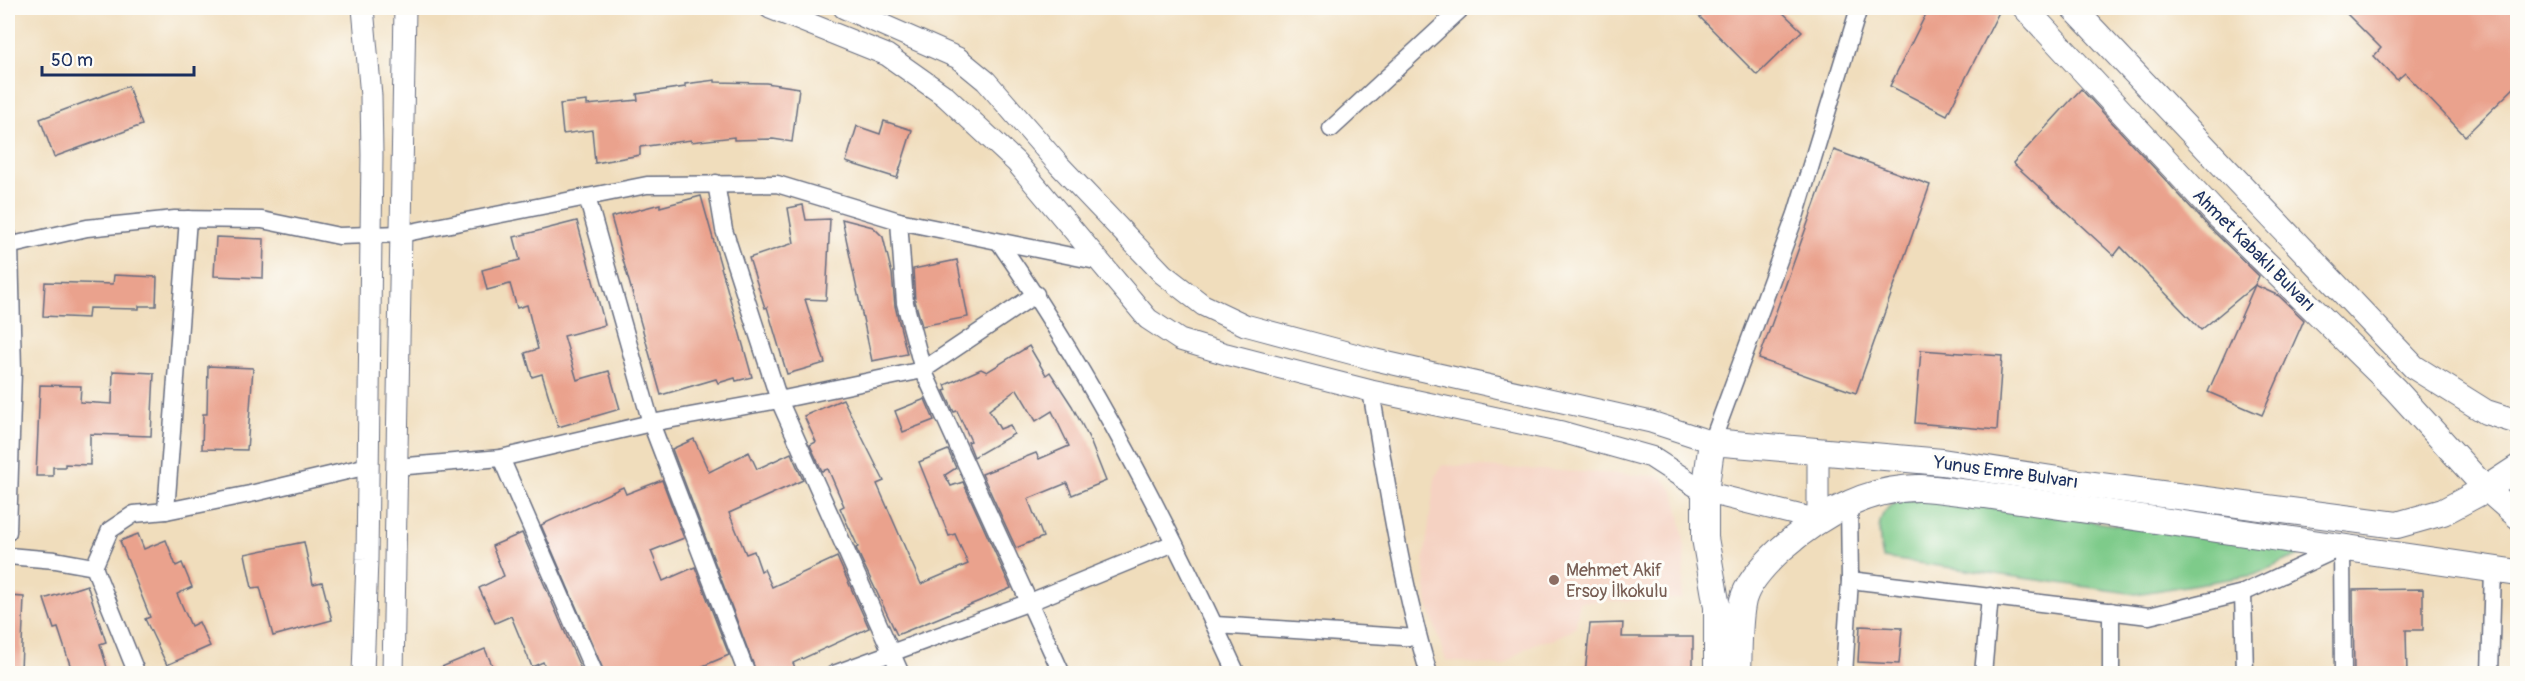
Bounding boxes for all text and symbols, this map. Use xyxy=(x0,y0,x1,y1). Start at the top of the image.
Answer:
scale bar xyxy=(42,39,194,77)
text: 50 m xyxy=(51,49,93,72)
street label: Ahmet Kabaklı Bulvarı xyxy=(2187,184,2320,317)
street label: Yunus Emre Bulvarı xyxy=(1931,451,2080,494)
place label: Mehmet Akif Ersoy İlkokulu xyxy=(1566,559,1668,603)
marker: Mehmet Akif Ersoy İlkokulu xyxy=(1547,573,1561,587)

